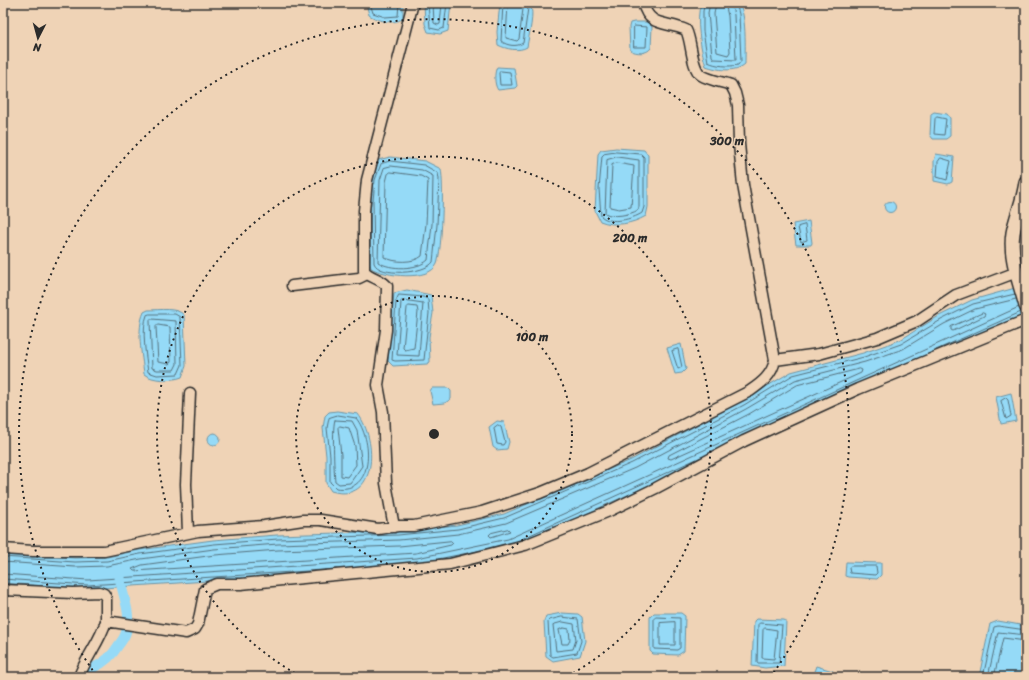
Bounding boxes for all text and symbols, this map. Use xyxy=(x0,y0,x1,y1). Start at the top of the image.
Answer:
north arrow xyxy=(18,18,58,58)
text: N xyxy=(32,38,43,57)
text: 300 m xyxy=(709,130,745,152)
text: 200 m xyxy=(612,227,648,249)
text: 100 m xyxy=(516,326,549,348)
centre of rings xyxy=(427,427,441,441)

